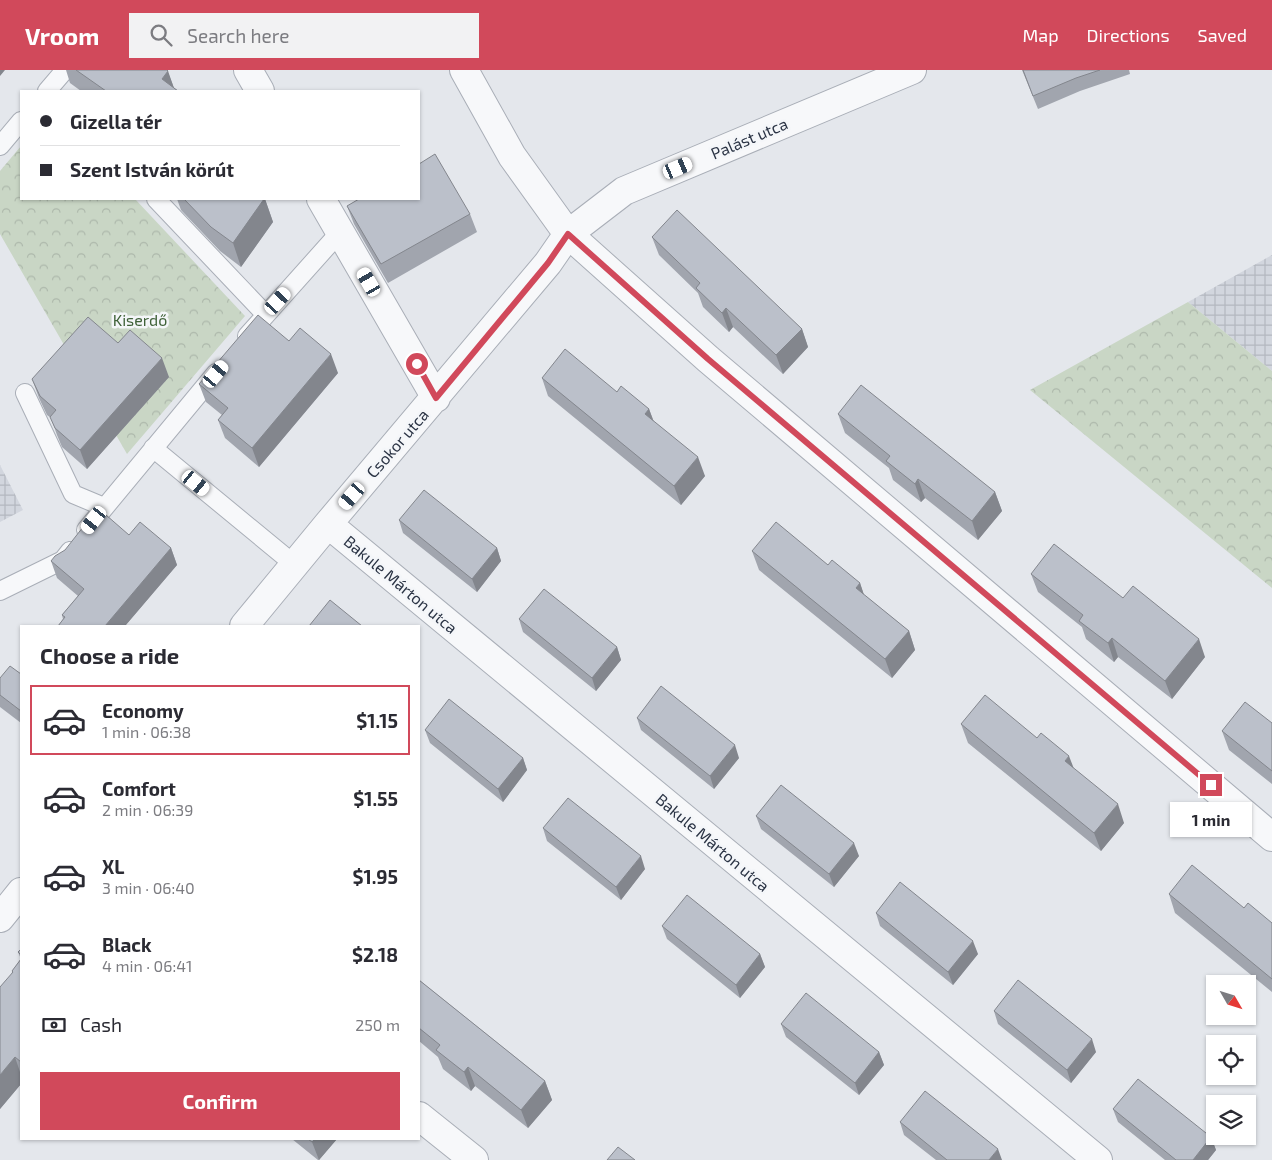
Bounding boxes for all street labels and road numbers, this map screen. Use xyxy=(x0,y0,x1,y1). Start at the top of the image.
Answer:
street label: Palást utca xyxy=(708,113,790,163)
street label: Csokor utca xyxy=(362,405,432,481)
street label: Bakule Márton utca xyxy=(341,531,461,637)
street label: Bakule Márton utca xyxy=(653,789,773,895)

